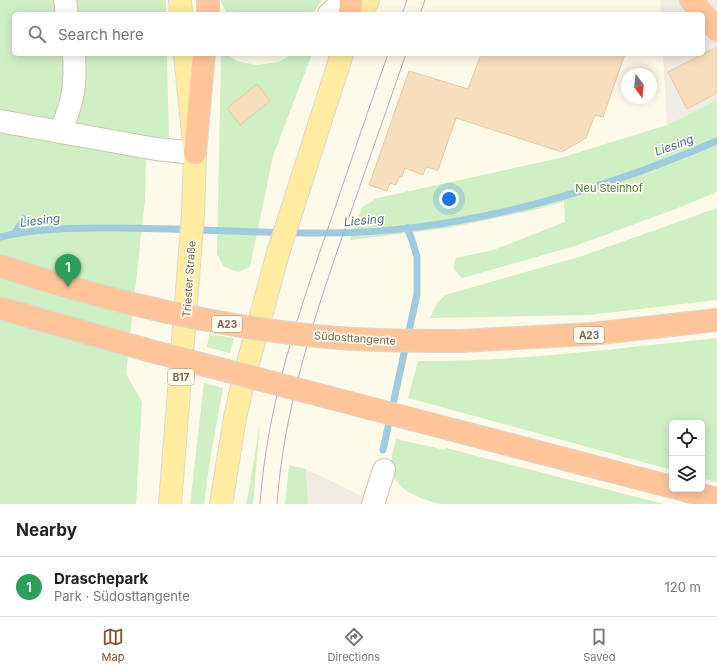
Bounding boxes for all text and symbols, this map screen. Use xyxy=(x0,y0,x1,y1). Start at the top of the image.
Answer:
search box xyxy=(12,12,705,56)
icon: search xyxy=(26,23,48,45)
text: Search here xyxy=(58,25,144,44)
north arrow xyxy=(621,68,657,104)
water label: Liesing xyxy=(652,131,696,159)
park label: Neu Steinhof xyxy=(575,181,643,195)
your location xyxy=(439,189,459,209)
water label: Liesing xyxy=(19,210,61,230)
water label: Liesing xyxy=(343,211,385,229)
street label: Triester Straße xyxy=(179,240,199,318)
pin: 1 xyxy=(55,254,81,287)
road number: A23 xyxy=(212,316,242,332)
road number: A23 xyxy=(574,327,604,343)
street label: Südosttangente xyxy=(314,328,396,348)
road number: B17 xyxy=(168,369,194,385)
map controls xyxy=(669,420,705,492)
button: locate xyxy=(669,420,705,456)
button: layers xyxy=(669,456,705,492)
text: Nearby xyxy=(16,520,77,540)
text: Draschepark xyxy=(54,569,148,588)
text: 1 xyxy=(26,579,32,595)
text: 120 m xyxy=(665,579,701,595)
text: Park · Südosttangente xyxy=(54,588,190,604)
tab: Map xyxy=(102,626,124,664)
tab: Directions xyxy=(328,626,380,664)
tab: Saved xyxy=(583,626,615,664)

